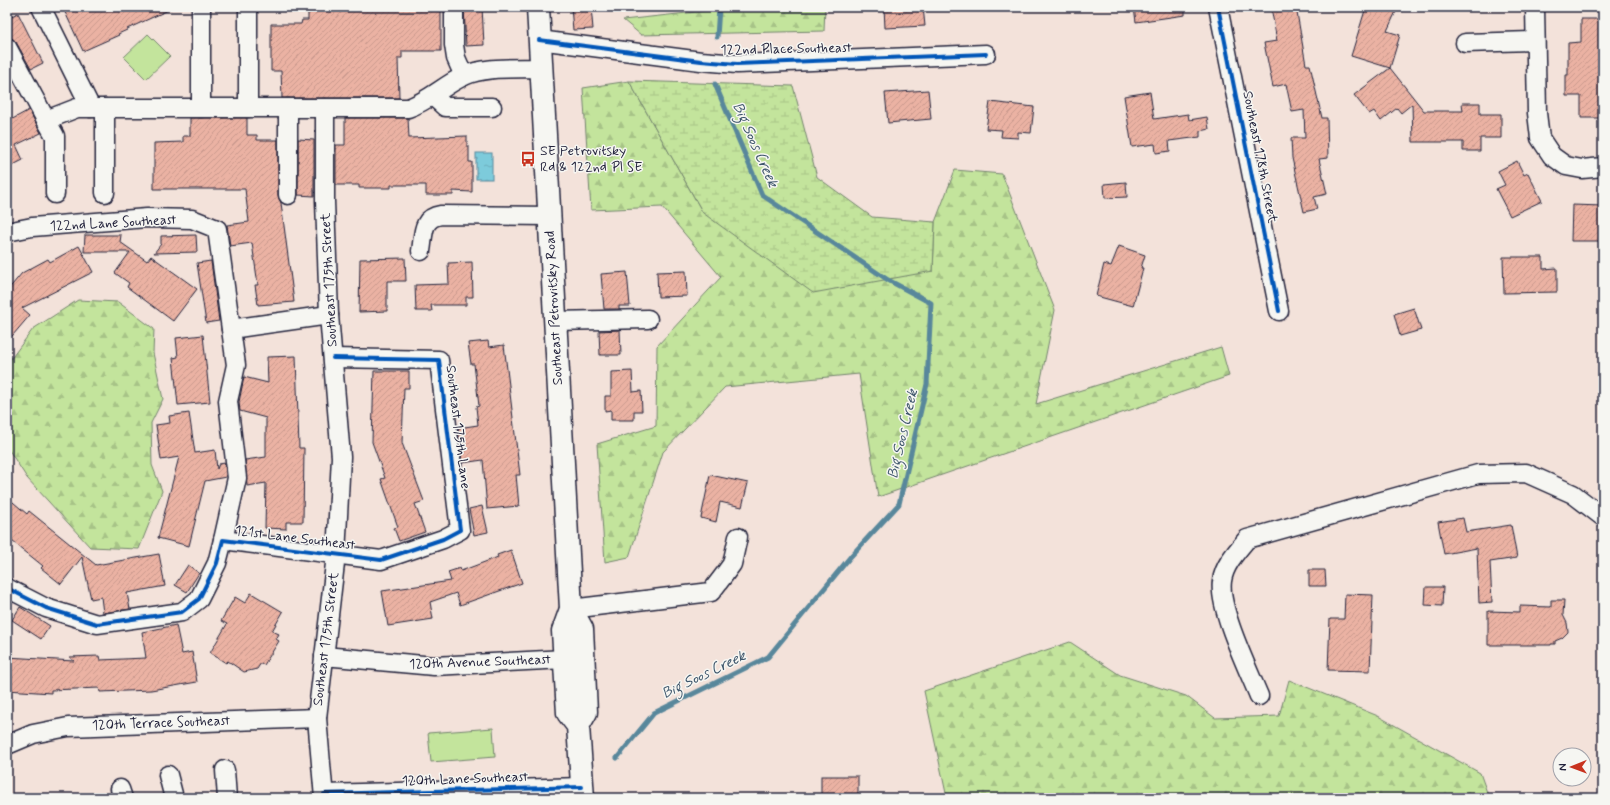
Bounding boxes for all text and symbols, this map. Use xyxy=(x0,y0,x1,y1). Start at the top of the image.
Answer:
street label: 122nd Place Southeast xyxy=(720,39,852,59)
street label: Southeast 178th Street xyxy=(1238,89,1282,225)
water label: Big Soos Creek xyxy=(726,99,783,193)
place label: SE Petrovitsky Rd & 122nd Pl SE xyxy=(540,142,642,176)
bus stop icon: SE Petrovitsky Rd & 122nd Pl SE xyxy=(519,150,537,168)
street label: 122nd Lane Southeast xyxy=(49,211,177,235)
street label: Southeast 175th Street xyxy=(316,212,342,348)
street label: Southeast Petrovitsky Road xyxy=(541,230,567,386)
street label: Southeast 175th Lane xyxy=(441,364,475,490)
water label: Big Soos Creek xyxy=(883,386,925,481)
street label: 121st Lane Southeast xyxy=(234,522,357,554)
street label: Southeast 175th Street xyxy=(309,570,343,707)
water label: Big Soos Creek xyxy=(659,645,751,706)
street label: 120th Avenue Southeast xyxy=(409,651,551,673)
street label: 120th Terrace Southeast xyxy=(92,712,231,734)
north arrow xyxy=(1552,747,1592,787)
text: N xyxy=(1556,763,1570,771)
street label: 120th Lane Southeast xyxy=(402,768,529,790)

